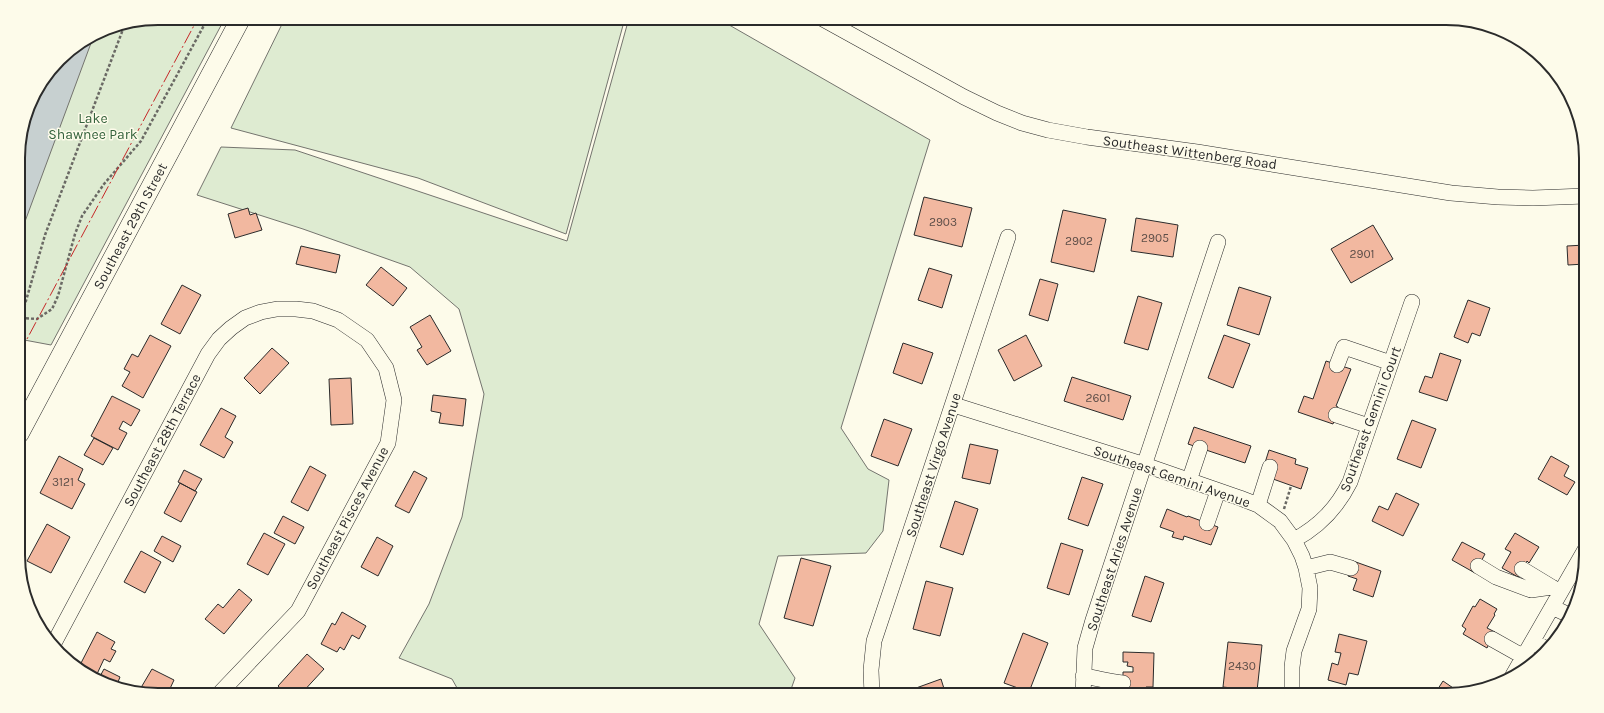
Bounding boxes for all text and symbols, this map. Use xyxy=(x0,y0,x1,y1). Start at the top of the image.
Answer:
park label: Lake Shawnee Park xyxy=(48,110,138,143)
street label: Southeast Wittenberg Road xyxy=(1102,132,1278,173)
street label: Southeast 29th Street xyxy=(90,160,171,292)
house number: 2903 xyxy=(929,215,957,229)
house number: 2905 xyxy=(1141,231,1169,245)
house number: 2902 xyxy=(1065,234,1093,248)
house number: 2901 xyxy=(1349,247,1375,261)
street label: Southeast Gemini Court xyxy=(1336,344,1405,494)
street label: Southeast 28th Terrace xyxy=(120,371,205,510)
street label: Southeast Virgo Avenue xyxy=(902,391,965,540)
house number: 2601 xyxy=(1086,391,1110,405)
street label: Southeast Gemini Avenue xyxy=(1091,442,1252,511)
street label: Southeast Pisces Avenue xyxy=(302,444,392,593)
house number: 3121 xyxy=(52,475,74,489)
street label: Southeast Aries Avenue xyxy=(1083,485,1146,633)
house number: 2430 xyxy=(1228,659,1256,673)

